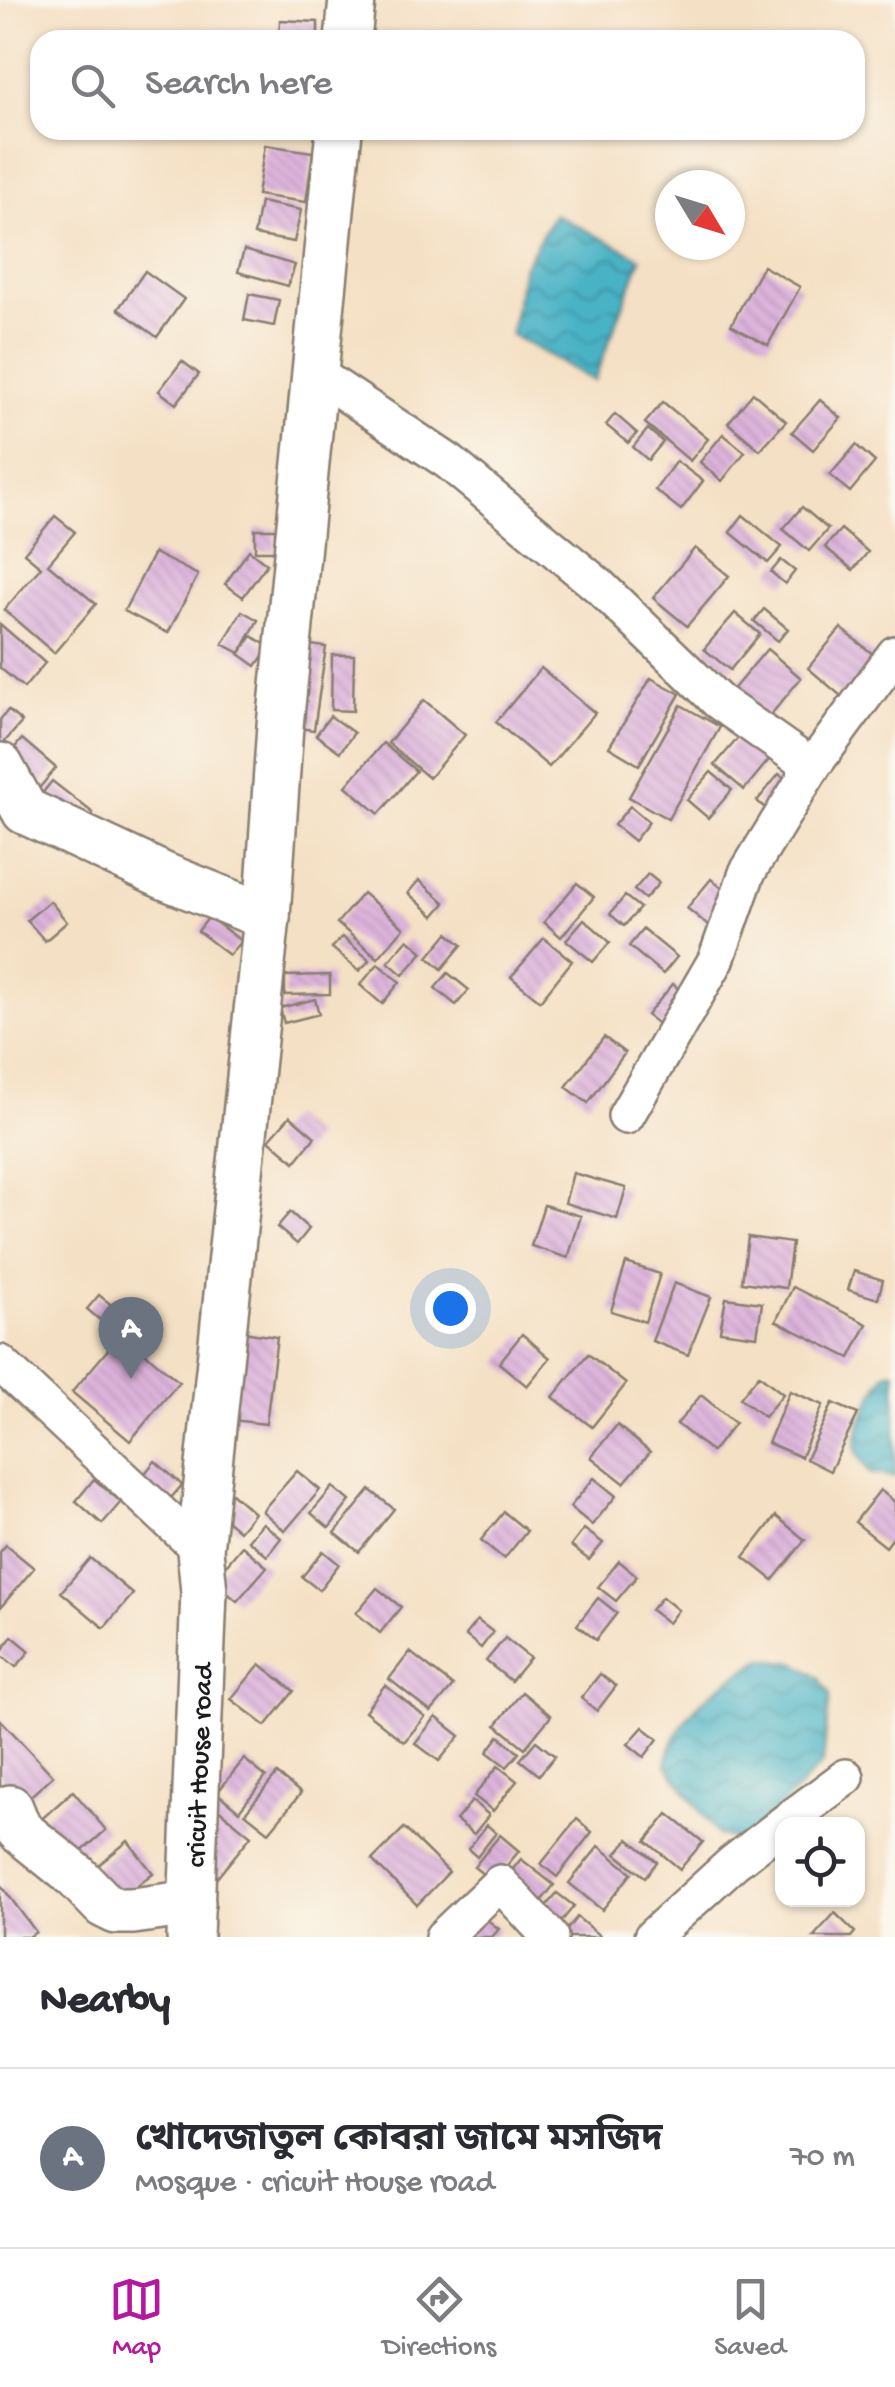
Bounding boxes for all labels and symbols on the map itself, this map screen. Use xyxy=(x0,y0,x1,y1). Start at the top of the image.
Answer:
north arrow xyxy=(655,170,745,260)
your location xyxy=(425,1283,476,1334)
pin: A xyxy=(98,1296,164,1379)
street label: cricuit House road xyxy=(181,1660,222,1868)

